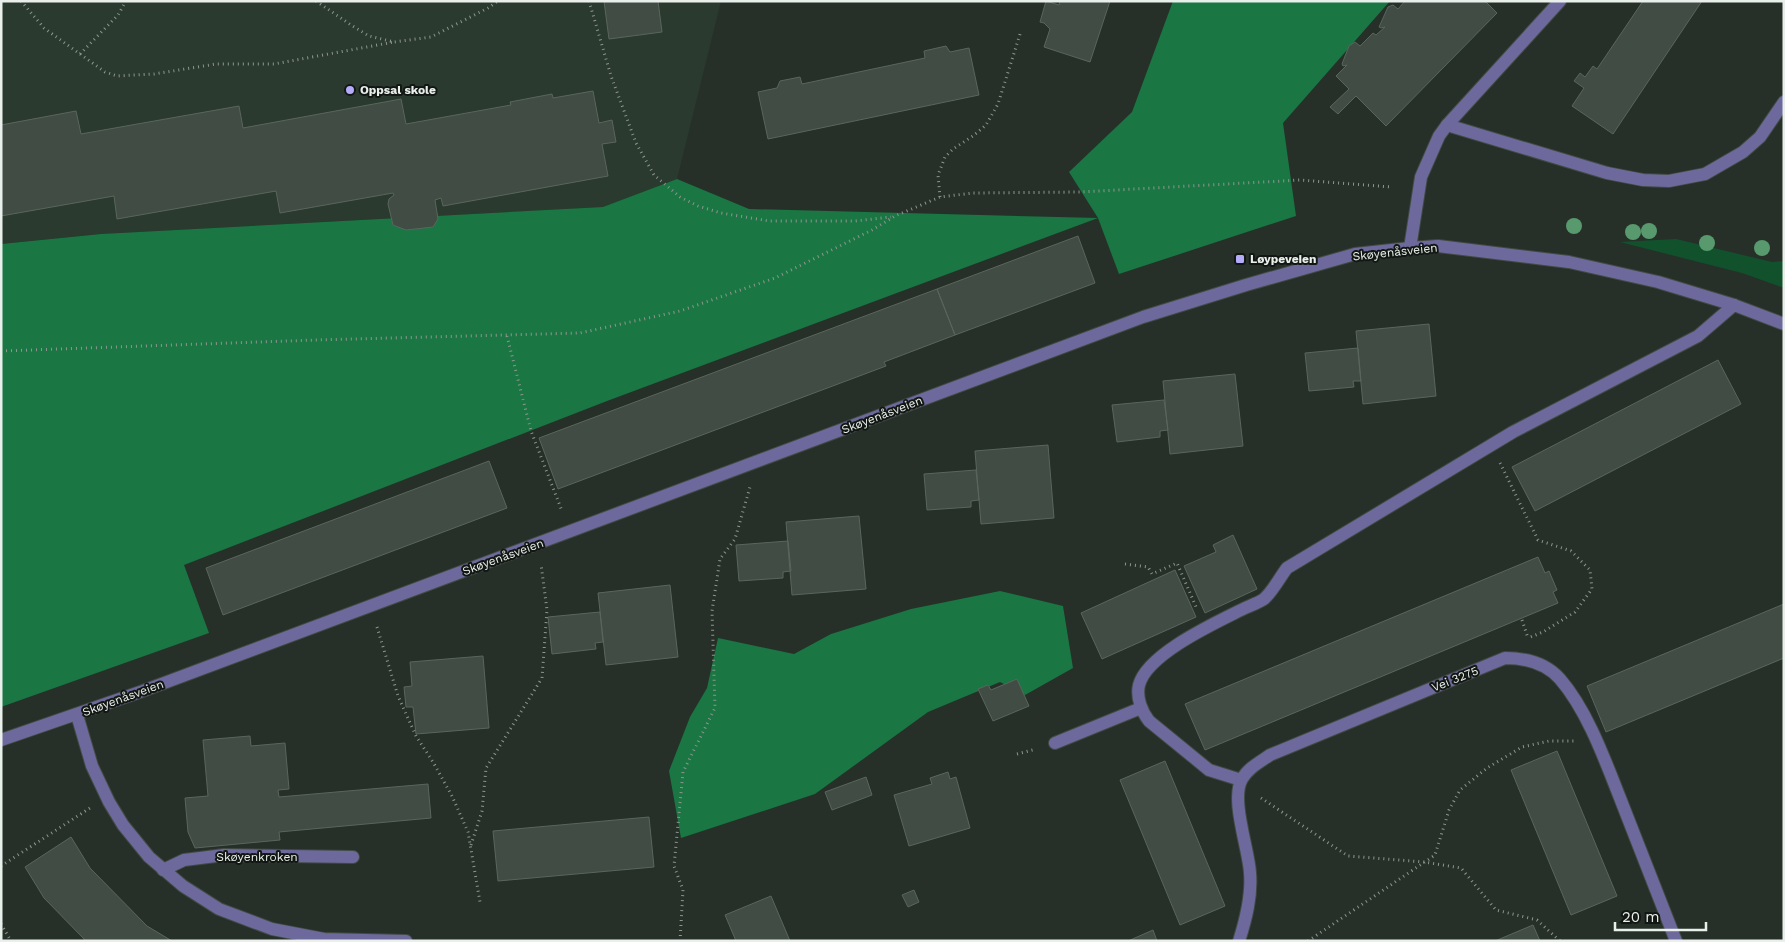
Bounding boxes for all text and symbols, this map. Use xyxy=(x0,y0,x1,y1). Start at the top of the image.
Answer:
place label: Oppsal skole xyxy=(360,83,436,97)
marker: Oppsal skole xyxy=(344,84,356,96)
street label: Skøyenåsveien xyxy=(1352,241,1438,263)
place label: Løypeveien xyxy=(1250,252,1317,266)
marker: Løypeveien xyxy=(1234,253,1246,265)
street label: Skøyenåsveien xyxy=(840,393,924,437)
street label: Skøyenåsveien xyxy=(460,536,546,578)
street label: Vei 3275 xyxy=(1430,663,1480,695)
street label: Skøyenåsveien xyxy=(80,677,166,719)
street label: Skøyenkroken xyxy=(216,850,298,864)
scale bar xyxy=(1615,900,1706,932)
text: 20 m xyxy=(1622,908,1660,926)

